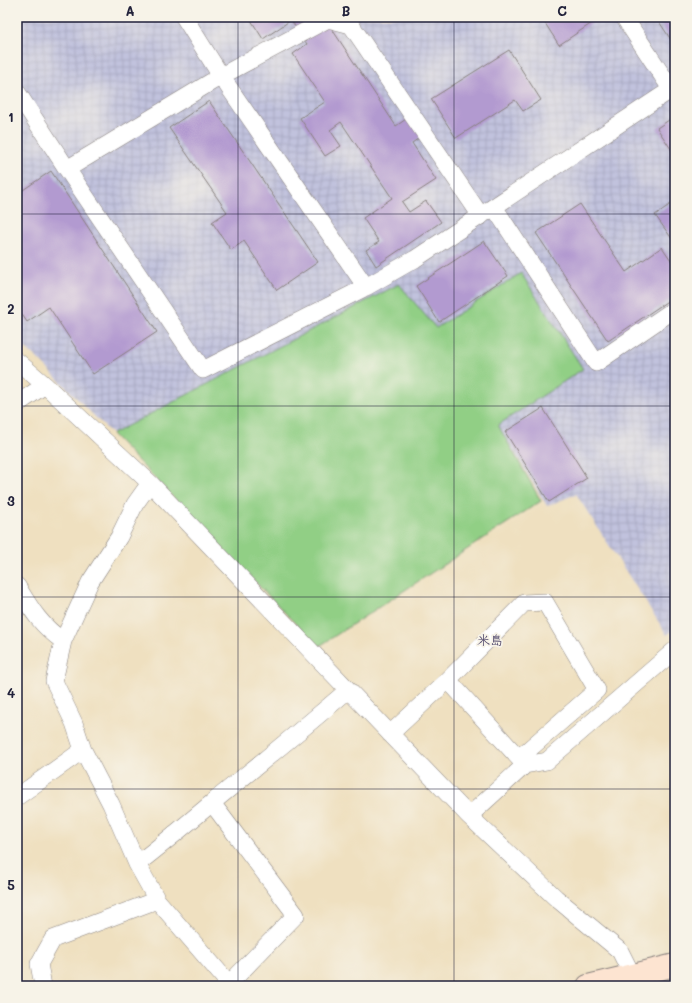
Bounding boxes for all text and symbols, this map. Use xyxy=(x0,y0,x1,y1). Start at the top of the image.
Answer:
text: A xyxy=(125,2,135,19)
text: B xyxy=(342,2,351,19)
text: C xyxy=(557,2,567,19)
text: 1 xyxy=(8,108,14,125)
text: 2 xyxy=(7,300,15,317)
text: 3 xyxy=(7,492,15,509)
district label: 米島 xyxy=(477,631,503,648)
text: 4 xyxy=(7,684,15,701)
text: 5 xyxy=(7,876,15,893)

